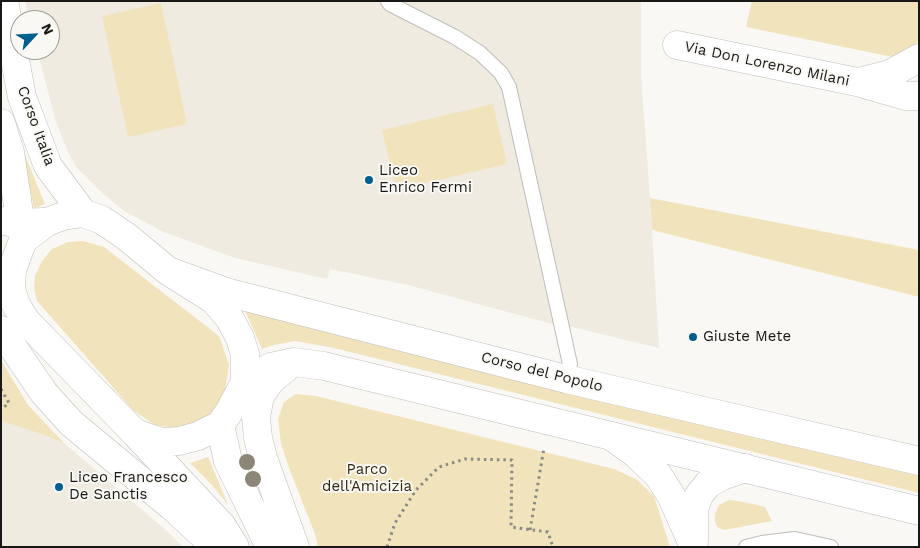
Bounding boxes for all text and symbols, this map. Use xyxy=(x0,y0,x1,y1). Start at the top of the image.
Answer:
north arrow xyxy=(10,10,60,60)
text: N xyxy=(38,21,57,37)
street label: Via Don Lorenzo Milani xyxy=(683,38,851,90)
street label: Corso Italia xyxy=(13,84,59,168)
place label: Liceo Enrico Fermi xyxy=(379,162,472,197)
marker: Liceo Enrico Fermi xyxy=(363,174,375,186)
place label: Giuste Mete xyxy=(703,328,791,346)
marker: Giuste Mete xyxy=(687,331,699,343)
street label: Corso del Popolo xyxy=(479,348,605,396)
park label: Parco dell'Amicizia xyxy=(322,461,412,496)
place label: Liceo Francesco De Sanctis xyxy=(69,469,188,504)
marker: Liceo Francesco De Sanctis xyxy=(53,481,65,493)

